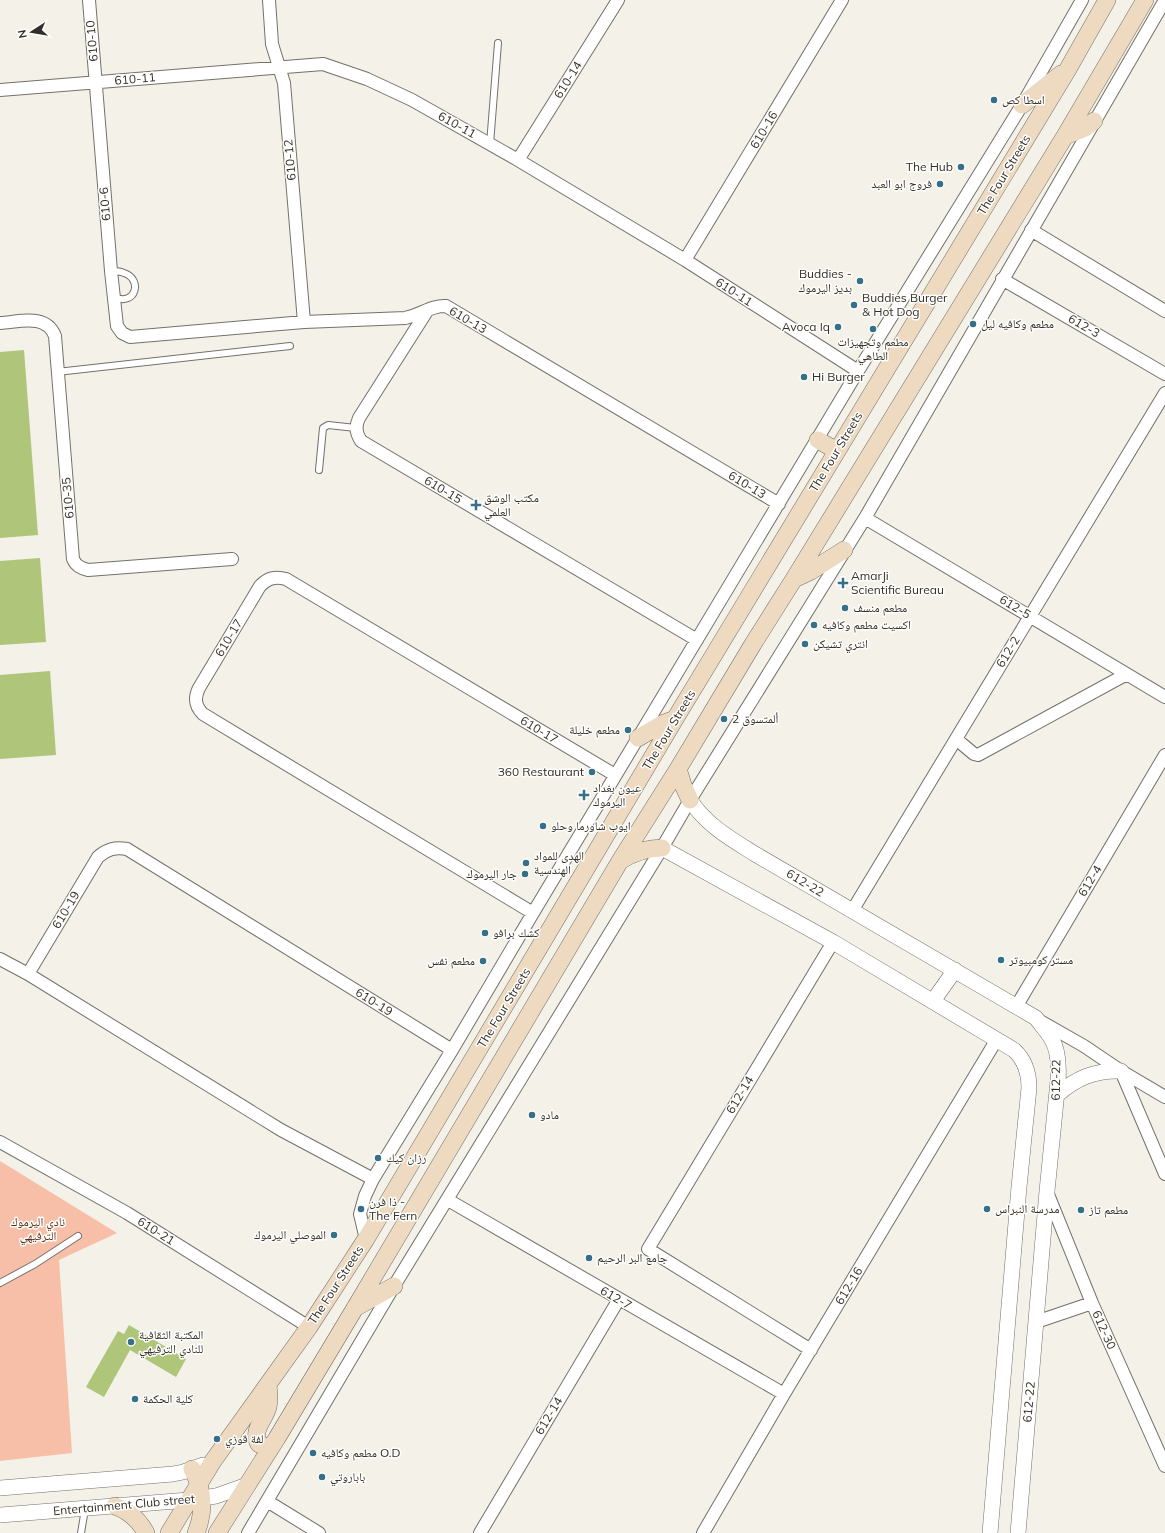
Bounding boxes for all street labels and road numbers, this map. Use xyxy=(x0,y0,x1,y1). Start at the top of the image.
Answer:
street label: 610-10 xyxy=(82,20,101,62)
street label: 610-14 xyxy=(550,58,585,101)
street label: 610-11 xyxy=(114,69,156,88)
street label: 610-11 xyxy=(436,108,479,141)
street label: 610-16 xyxy=(747,108,781,151)
street label: The Four Streets xyxy=(974,132,1033,218)
street label: 610-12 xyxy=(280,139,299,181)
street label: 610-6 xyxy=(96,186,113,222)
street label: 610-11 xyxy=(713,274,756,309)
street label: 610-13 xyxy=(447,303,490,336)
street label: 612-3 xyxy=(1066,311,1103,341)
street label: The Four Streets xyxy=(806,409,865,495)
street label: 610-13 xyxy=(726,468,769,502)
street label: 610-15 xyxy=(422,473,465,507)
street label: 610-35 xyxy=(58,477,77,519)
street label: 612-5 xyxy=(997,591,1034,622)
street label: 610-17 xyxy=(212,616,246,659)
street label: 612-2 xyxy=(992,633,1023,670)
street label: The Four Streets xyxy=(639,687,698,773)
street label: 610-17 xyxy=(518,713,561,747)
street label: 612-4 xyxy=(1074,862,1105,899)
street label: 612-22 xyxy=(784,866,827,900)
street label: 610-19 xyxy=(49,888,83,931)
street label: The Four Streets xyxy=(474,965,533,1051)
street label: 610-19 xyxy=(353,984,396,1019)
street label: 612-22 xyxy=(1048,1059,1063,1101)
street label: 612-14 xyxy=(723,1073,757,1116)
street label: 610-21 xyxy=(135,1213,178,1248)
street label: The Four Streets xyxy=(305,1243,367,1327)
street label: 612-16 xyxy=(832,1264,866,1307)
street label: 612-7 xyxy=(598,1283,635,1313)
street label: 612-30 xyxy=(1089,1308,1120,1352)
street label: 612-22 xyxy=(1019,1381,1038,1423)
street label: 612-14 xyxy=(532,1394,566,1437)
street label: Entertainment Club street xyxy=(53,1491,195,1518)

